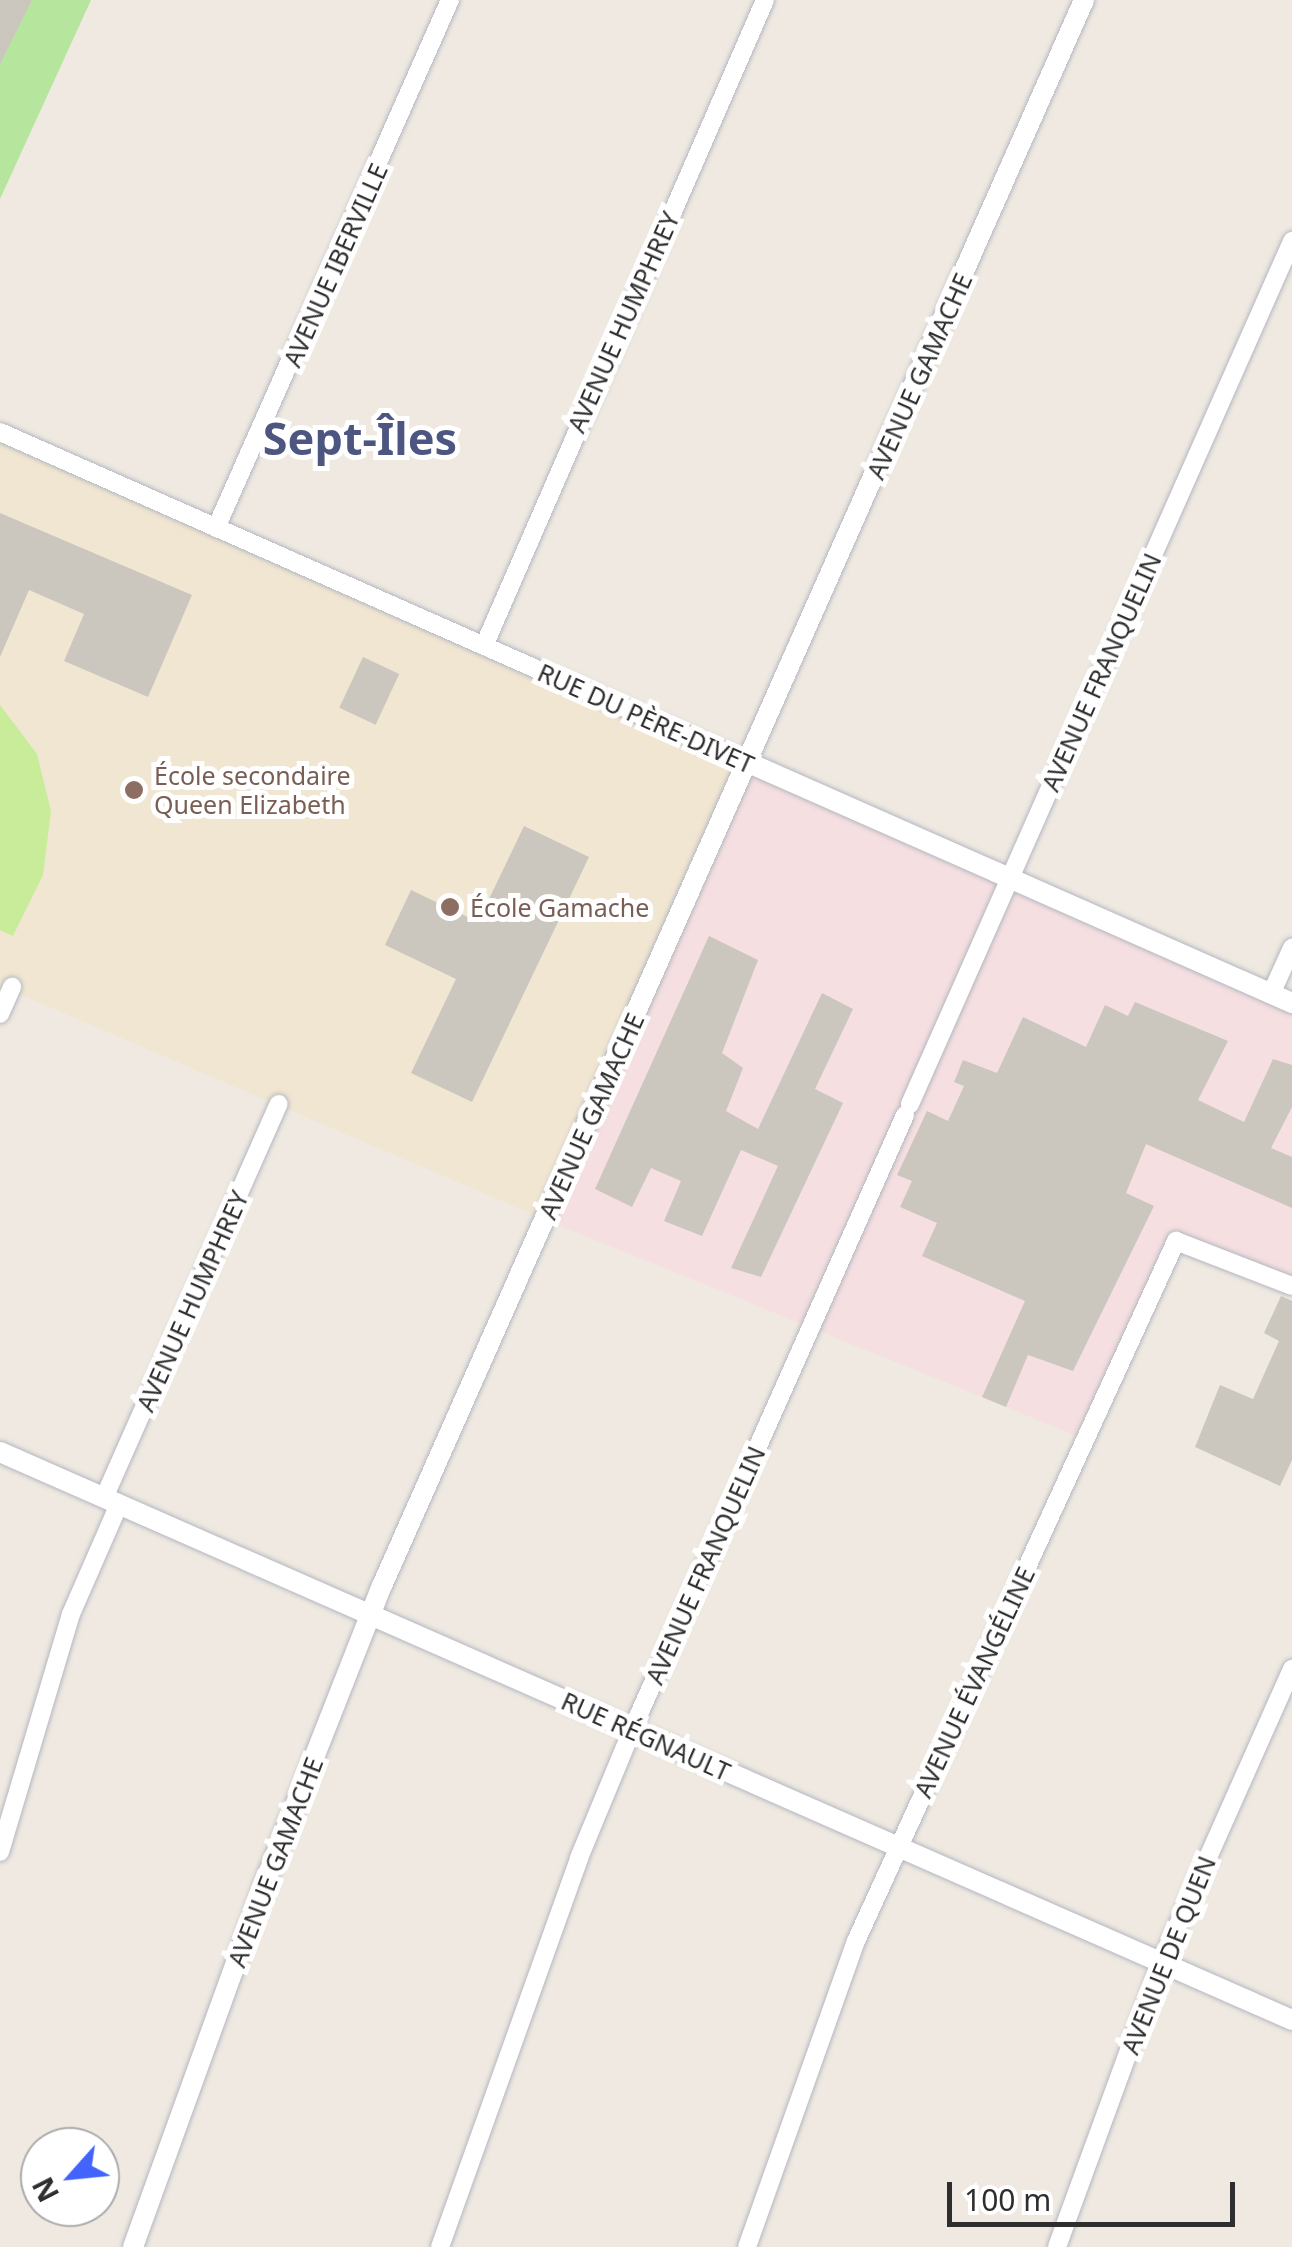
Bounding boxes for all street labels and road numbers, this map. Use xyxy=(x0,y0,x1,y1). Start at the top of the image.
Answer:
street label: AVENUE IBERVILLE xyxy=(277,159,393,371)
street label: AVENUE HUMPHREY xyxy=(561,207,685,437)
street label: AVENUE GAMACHE xyxy=(860,268,978,484)
street label: AVENUE FRANQUELIN xyxy=(1035,548,1167,796)
street label: RUE DU PÈRE-DIVET xyxy=(533,657,759,779)
street label: AVENUE GAMACHE xyxy=(532,1008,650,1224)
street label: AVENUE HUMPHREY xyxy=(130,1186,254,1416)
street label: AVENUE FRANQUELIN xyxy=(639,1441,771,1689)
street label: AVENUE ÉVANGÉLINE xyxy=(907,1562,1041,1802)
street label: RUE RÉGNAULT xyxy=(557,1685,735,1787)
street label: AVENUE GAMACHE xyxy=(221,1753,329,1971)
street label: AVENUE DE QUEN xyxy=(1115,1852,1221,2058)

